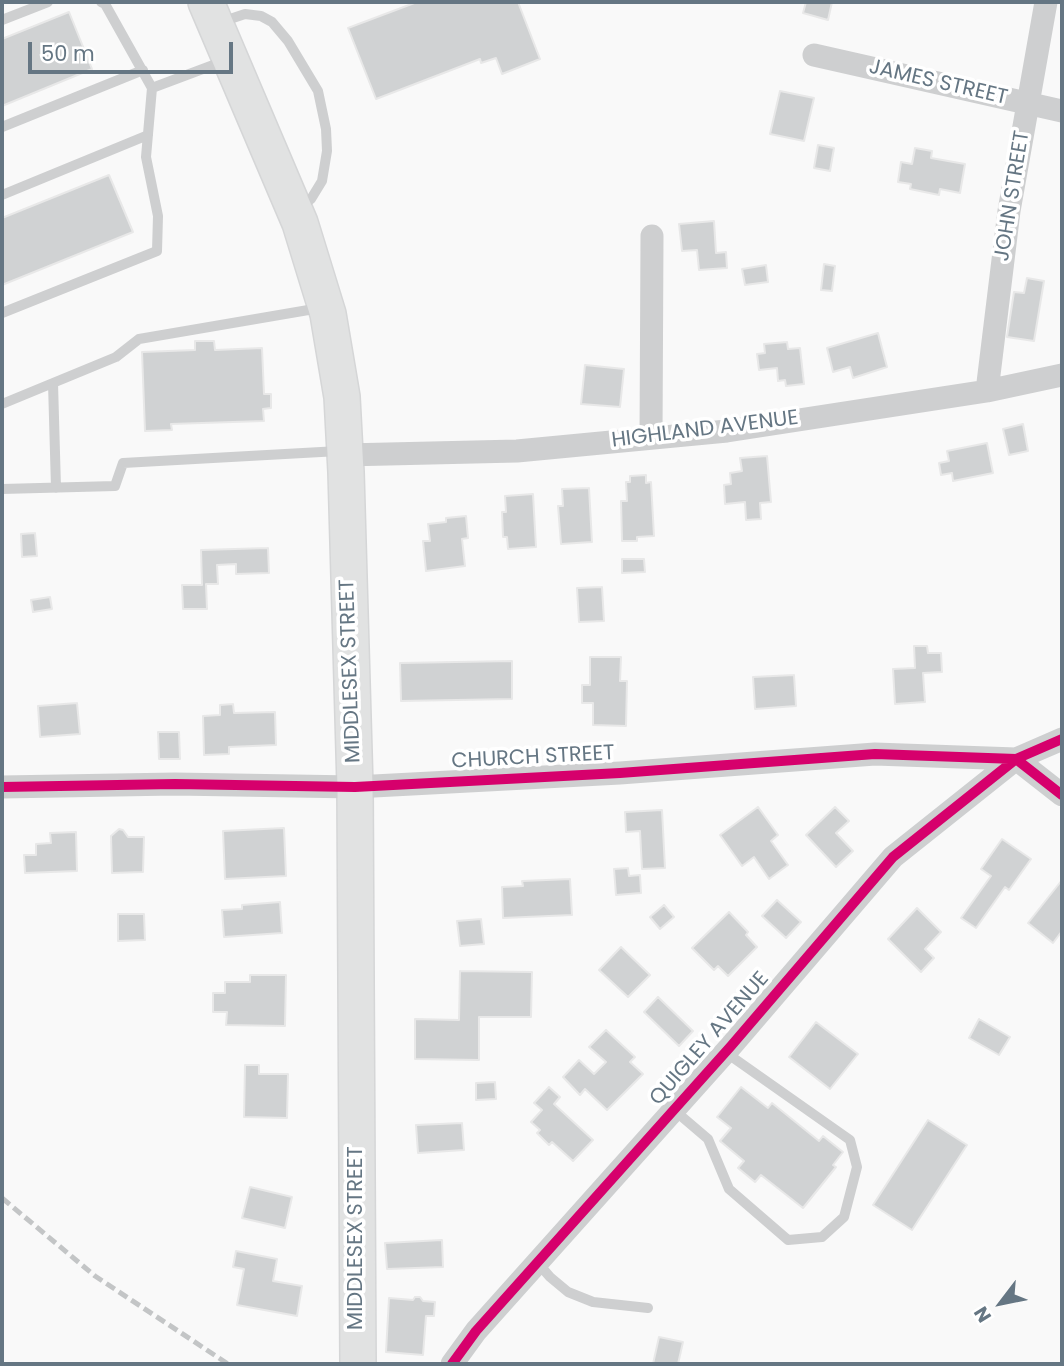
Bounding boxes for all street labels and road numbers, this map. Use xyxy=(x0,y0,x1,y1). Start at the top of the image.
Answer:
street label: JAMES STREET xyxy=(866,55,1010,111)
street label: JOHN STREET xyxy=(990,129,1036,263)
street label: HIGHLAND AVENUE xyxy=(610,406,800,454)
street label: MIDDLESEX STREET xyxy=(335,579,367,763)
street label: CHURCH STREET xyxy=(451,741,615,775)
street label: QUIGLEY AVENUE xyxy=(645,967,775,1111)
street label: MIDDLESEX STREET xyxy=(344,1146,370,1330)

